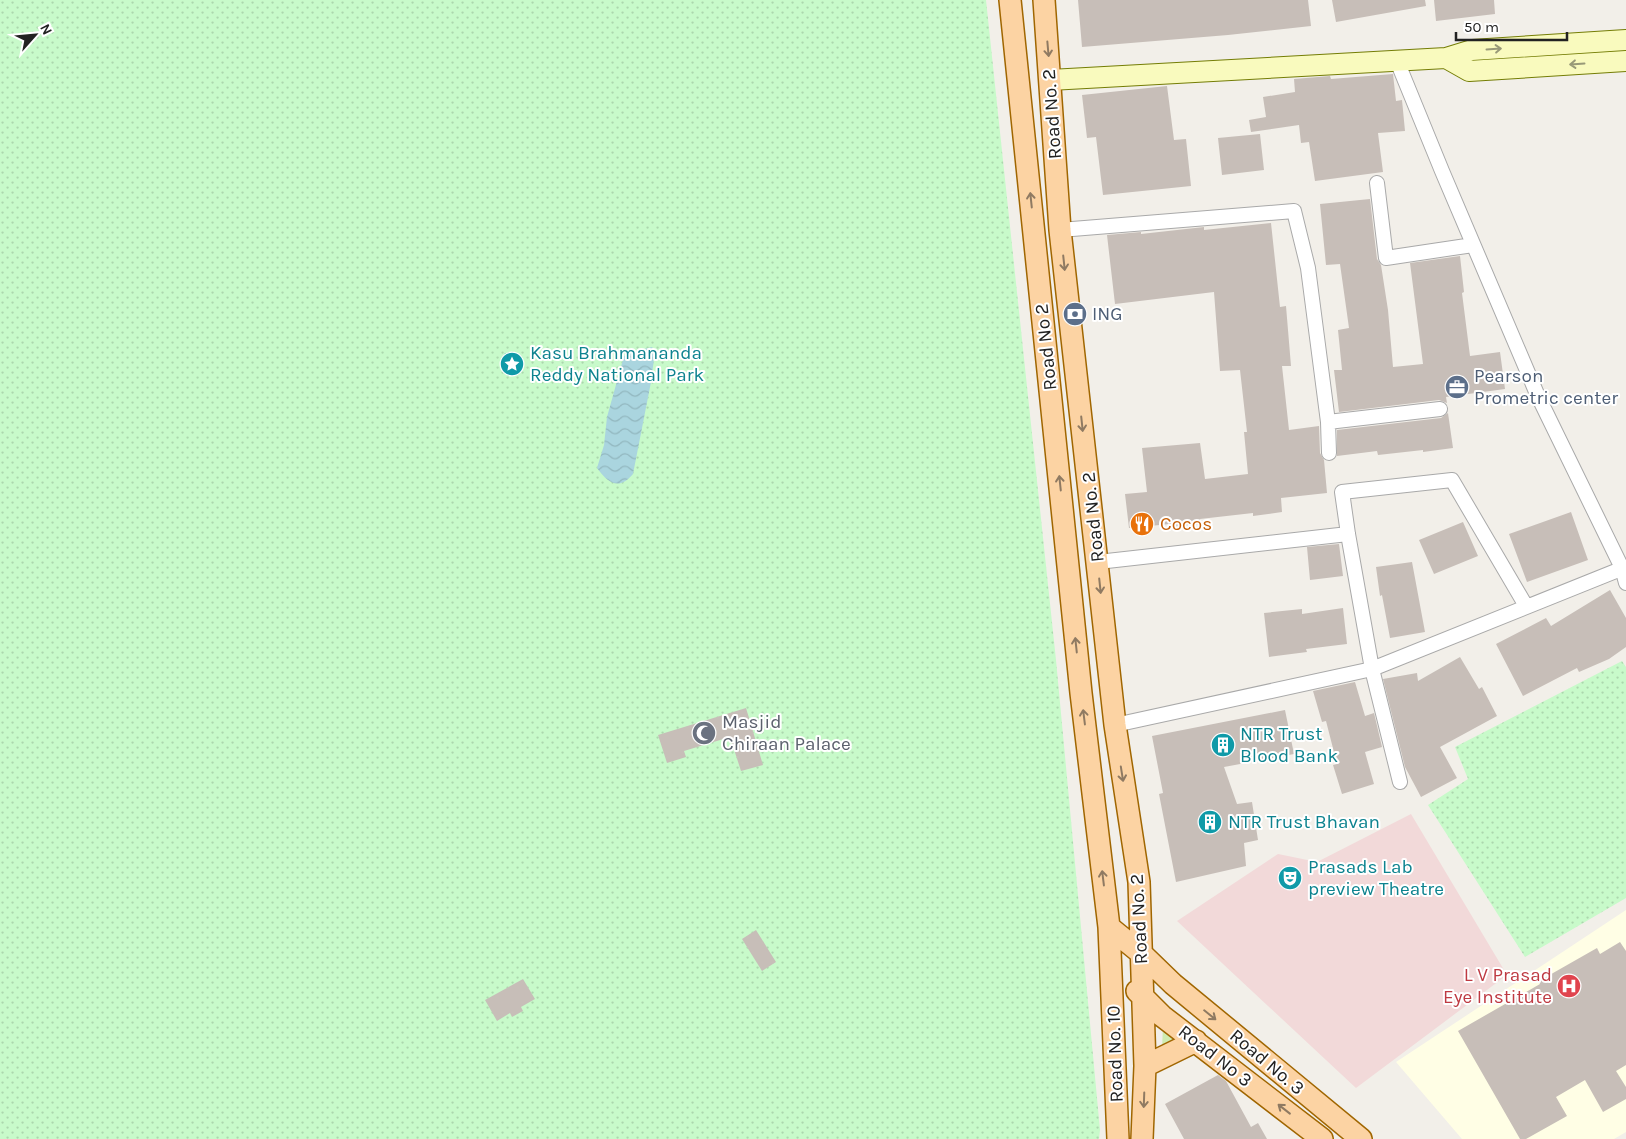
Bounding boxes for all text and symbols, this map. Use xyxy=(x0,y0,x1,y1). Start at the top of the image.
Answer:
north arrow xyxy=(10,10,60,60)
scale bar xyxy=(1456,10,1567,42)
text: 50 m xyxy=(1464,18,1499,36)
text: N xyxy=(36,21,56,38)
one-way arrow xyxy=(1043,40,1052,56)
one-way arrow xyxy=(1486,44,1502,53)
one-way arrow xyxy=(1570,60,1586,69)
street label: Road No. 2 xyxy=(1038,68,1066,160)
one-way arrow xyxy=(1026,192,1035,208)
one-way arrow xyxy=(1059,255,1069,271)
bank icon: ING xyxy=(1062,301,1088,327)
street label: Road No 2 xyxy=(1031,303,1061,391)
place label: ING xyxy=(1092,303,1123,325)
place label: Kasu Brahmananda Reddy National Park xyxy=(530,342,705,386)
place icon: Kasu Brahmananda Reddy National Park xyxy=(499,351,525,377)
place label: Pearson Prometric center xyxy=(1474,365,1618,409)
office icon: Pearson Prometric center xyxy=(1444,374,1470,400)
one-way arrow xyxy=(1077,416,1087,432)
street label: Road No. 2 xyxy=(1077,471,1109,563)
one-way arrow xyxy=(1055,476,1065,492)
restaurant icon: Cocos xyxy=(1129,511,1155,537)
place label: Cocos xyxy=(1160,513,1212,535)
one-way arrow xyxy=(1095,578,1105,594)
one-way arrow xyxy=(1071,637,1081,653)
one-way arrow xyxy=(1079,709,1089,725)
place label: Masjid Chiraan Palace xyxy=(722,711,851,755)
mosque icon: Masjid Chiraan Palace xyxy=(691,720,717,746)
place label: NTR Trust Blood Bank xyxy=(1240,723,1338,767)
building icon: NTR Trust Blood Bank xyxy=(1210,732,1236,758)
one-way arrow xyxy=(1117,765,1127,781)
building icon: NTR Trust Bhavan xyxy=(1197,809,1223,835)
place label: NTR Trust Bhavan xyxy=(1228,811,1380,833)
place label: Prasads Lab preview Theatre xyxy=(1308,856,1444,900)
theatre icon: Prasads Lab preview Theatre xyxy=(1277,865,1303,891)
one-way arrow xyxy=(1098,871,1108,887)
street label: Road No. 2 xyxy=(1126,873,1152,965)
place label: L V Prasad Eye Institute xyxy=(1443,964,1552,1008)
hospital icon: L V Prasad Eye Institute xyxy=(1556,973,1582,999)
street label: Road No. 10 xyxy=(1102,1005,1128,1103)
one-way arrow xyxy=(1204,1009,1217,1020)
street label: Road No 3 xyxy=(1174,1020,1256,1092)
street label: Road No. 3 xyxy=(1225,1024,1309,1100)
one-way arrow xyxy=(1139,1092,1148,1108)
one-way arrow xyxy=(1277,1104,1291,1114)

